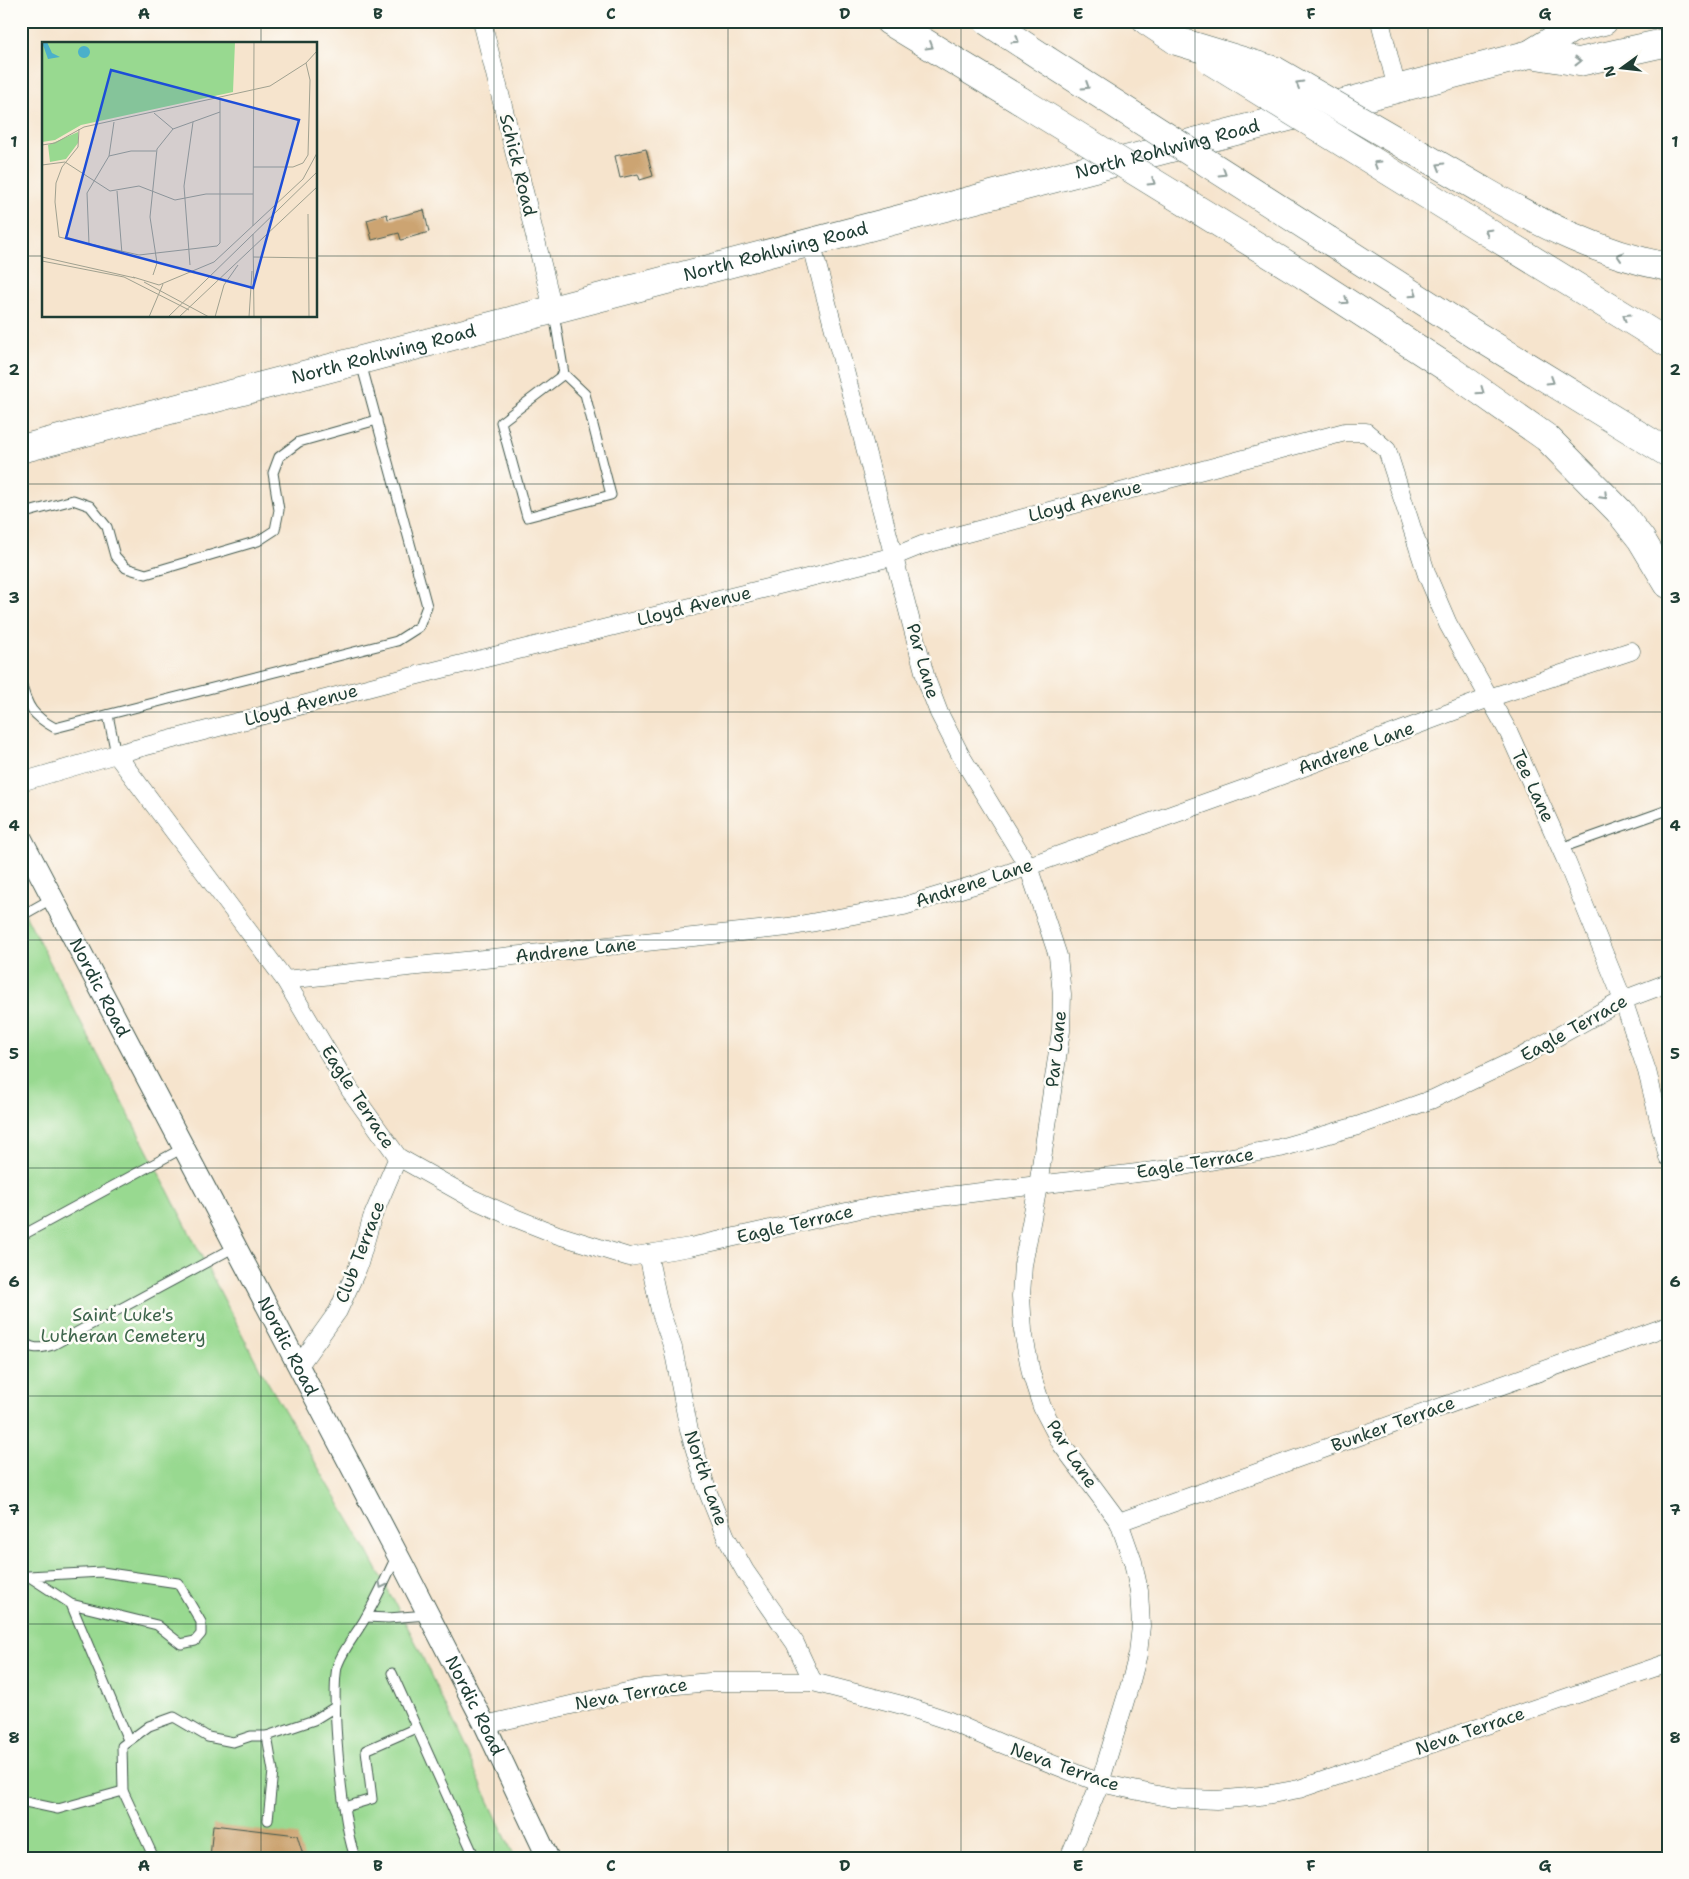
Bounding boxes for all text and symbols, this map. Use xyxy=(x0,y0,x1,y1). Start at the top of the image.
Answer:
text: A xyxy=(138,3,150,24)
text: B xyxy=(373,3,383,24)
text: C xyxy=(606,3,616,24)
text: D xyxy=(839,3,851,24)
text: E xyxy=(1073,3,1083,24)
text: F xyxy=(1306,3,1316,24)
text: G xyxy=(1539,3,1552,24)
one-way arrow xyxy=(1010,34,1020,43)
one-way arrow xyxy=(925,40,934,50)
inset map xyxy=(42,42,318,318)
north arrow xyxy=(1596,42,1646,92)
one-way arrow xyxy=(1574,56,1582,66)
text: N xyxy=(1599,64,1620,79)
one-way arrow xyxy=(1080,79,1089,89)
one-way arrow xyxy=(1295,81,1304,91)
street label: Schick Road xyxy=(494,111,542,219)
street label: North Rohlwing Road xyxy=(1073,113,1262,185)
text: 1 xyxy=(10,131,18,152)
text: 1 xyxy=(1671,131,1679,152)
one-way arrow xyxy=(1373,161,1383,170)
one-way arrow xyxy=(1436,162,1445,172)
one-way arrow xyxy=(1218,166,1227,176)
one-way arrow xyxy=(1147,175,1156,185)
street label: North Rohlwing Road xyxy=(681,216,870,287)
one-way arrow xyxy=(1484,229,1493,238)
one-way arrow xyxy=(1617,252,1625,262)
one-way arrow xyxy=(1408,288,1417,298)
one-way arrow xyxy=(1340,295,1349,305)
one-way arrow xyxy=(1623,314,1632,323)
street label: North Rohlwing Road xyxy=(289,318,479,390)
text: 2 xyxy=(8,359,20,380)
text: 2 xyxy=(1669,359,1681,380)
one-way arrow xyxy=(1546,374,1555,384)
one-way arrow xyxy=(1475,385,1485,394)
street label: Lloyd Avenue xyxy=(1026,474,1144,528)
one-way arrow xyxy=(1598,490,1607,499)
street label: Lloyd Avenue xyxy=(635,580,753,632)
text: 3 xyxy=(8,587,20,608)
text: 3 xyxy=(1669,587,1681,608)
street label: Par Lane xyxy=(901,621,945,701)
street label: Lloyd Avenue xyxy=(242,678,360,732)
street label: Andrene Lane xyxy=(1295,716,1417,780)
street label: Tee Lane xyxy=(1506,746,1560,826)
text: 4 xyxy=(8,815,20,836)
text: 4 xyxy=(1669,815,1681,836)
street label: Andrene Lane xyxy=(912,853,1036,913)
street label: Andrene Lane xyxy=(514,932,638,968)
street label: Nordic Road xyxy=(64,934,135,1041)
street label: Eagle Terrace xyxy=(1516,989,1632,1067)
street label: Par Lane xyxy=(1040,1009,1072,1089)
street label: Eagle Terrace xyxy=(316,1041,400,1153)
text: 5 xyxy=(9,1043,19,1064)
text: 5 xyxy=(1670,1043,1680,1064)
street label: Eagle Terrace xyxy=(1135,1142,1255,1184)
street label: Club Terrace xyxy=(330,1198,390,1306)
street label: Eagle Terrace xyxy=(735,1199,855,1249)
text: 6 xyxy=(8,1271,20,1292)
text: 6 xyxy=(1669,1271,1681,1292)
street label: Nordic Road xyxy=(252,1292,324,1400)
park label: Saint Luke's Lutheran Cemetery xyxy=(40,1303,206,1348)
street label: Bunker Terrace xyxy=(1328,1390,1458,1458)
street label: Par Lane xyxy=(1041,1415,1103,1493)
street label: North Lane xyxy=(679,1427,733,1529)
text: 7 xyxy=(8,1499,20,1520)
text: 7 xyxy=(1669,1499,1681,1520)
one-way arrow xyxy=(378,1580,388,1589)
street label: Nordic Road xyxy=(439,1652,510,1759)
street label: Neva Terrace xyxy=(573,1672,689,1716)
street label: Neva Terrace xyxy=(1412,1701,1528,1761)
text: 8 xyxy=(8,1727,20,1748)
text: 8 xyxy=(1669,1727,1681,1748)
street label: Neva Terrace xyxy=(1007,1737,1123,1797)
text: A xyxy=(138,1855,150,1876)
text: B xyxy=(373,1855,383,1876)
text: C xyxy=(606,1855,616,1876)
text: D xyxy=(839,1855,851,1876)
text: E xyxy=(1073,1855,1083,1876)
text: F xyxy=(1306,1855,1316,1876)
text: G xyxy=(1539,1855,1552,1876)

